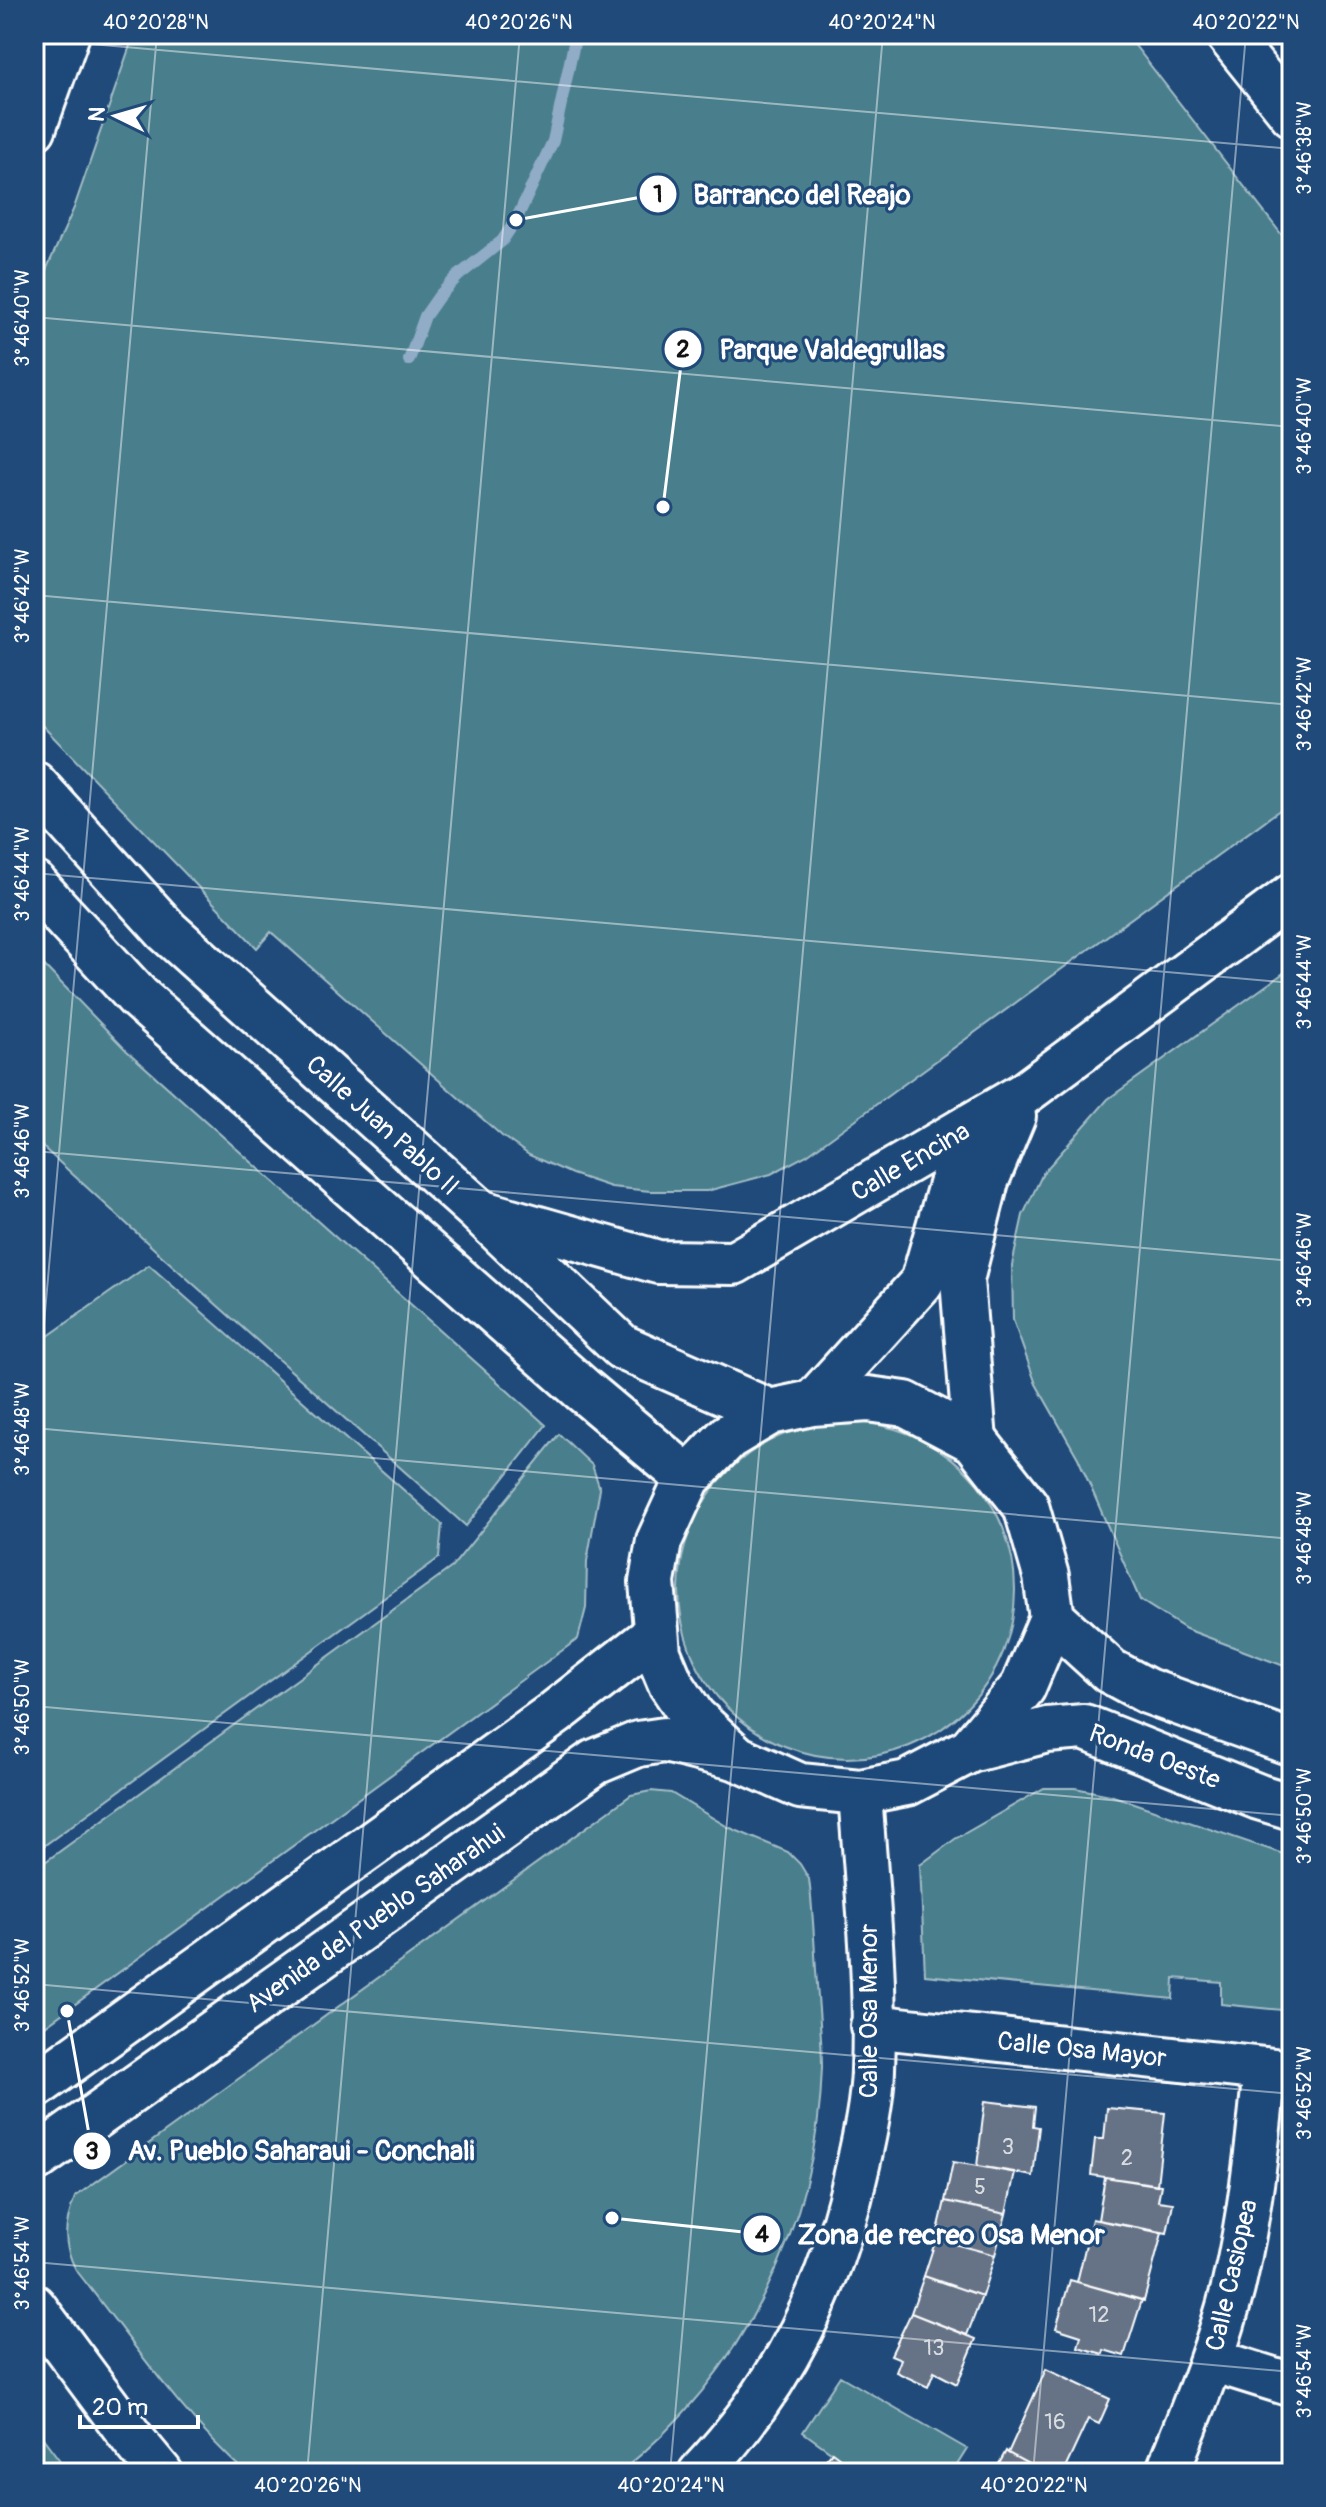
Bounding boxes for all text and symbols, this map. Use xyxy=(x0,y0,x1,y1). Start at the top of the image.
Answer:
text: 40°20'28"N xyxy=(103,10,209,35)
text: 40°20'26"N xyxy=(465,10,573,35)
text: 40°20'24"N xyxy=(828,10,936,35)
text: 40°20'22"N xyxy=(1193,10,1299,35)
north arrow xyxy=(76,76,156,156)
text: 3°46'38"W xyxy=(1292,101,1317,195)
text: N xyxy=(82,106,112,123)
callout: Barranco del Reajo xyxy=(638,168,927,220)
text: Barranco del Reajo xyxy=(693,178,911,213)
text: 1 xyxy=(653,180,663,209)
text: 3°46'40"W xyxy=(10,269,35,367)
callout: Parque Valdegrullas xyxy=(663,323,961,375)
text: Parque Valdegrullas xyxy=(719,333,945,368)
text: 2 xyxy=(676,335,690,364)
text: 3°46'40"W xyxy=(1292,377,1317,475)
text: 3°46'42"W xyxy=(10,548,35,644)
text: 3°46'42"W xyxy=(1292,656,1317,752)
text: 3°46'44"W xyxy=(10,826,35,922)
text: 3°46'44"W xyxy=(1292,934,1317,1030)
street label: Calle Juan Pablo II xyxy=(299,1049,465,1203)
text: 3°46'46"W xyxy=(10,1103,35,1199)
street label: Calle Encina xyxy=(846,1115,975,1209)
text: 3°46'46"W xyxy=(1292,1212,1317,1308)
text: 3°46'48"W xyxy=(10,1382,35,1476)
text: 3°46'48"W xyxy=(1292,1491,1317,1585)
text: 3°46'50"W xyxy=(10,1659,35,1755)
street label: Ronda Oeste xyxy=(1084,1717,1225,1797)
text: 3°46'50"W xyxy=(1292,1768,1317,1864)
street label: Avenida del Pueblo Saharahui xyxy=(240,1817,511,2020)
street label: Calle Osa Menor xyxy=(853,1923,885,2098)
text: 3°46'52"W xyxy=(10,1938,35,2032)
street label: Calle Osa Mayor xyxy=(996,2025,1169,2075)
text: 3°46'52"W xyxy=(1292,2046,1317,2140)
callout: Av. Pueblo Saharaui - Conchali xyxy=(72,2125,491,2177)
house number: 3 xyxy=(1002,2133,1014,2161)
text: Av. Pueblo Saharaui - Conchali xyxy=(127,2134,475,2169)
text: 3 xyxy=(85,2137,99,2166)
house number: 2 xyxy=(1121,2144,1133,2172)
house number: 5 xyxy=(974,2173,986,2201)
street label: Calle Casiopea xyxy=(1199,2196,1265,2354)
callout: Zona de recreo Osa Menor xyxy=(742,2208,1121,2260)
text: 3°46'54"W xyxy=(10,2216,35,2310)
text: Zona de recreo Osa Menor xyxy=(797,2218,1106,2253)
text: 4 xyxy=(755,2220,769,2249)
house number: 12 xyxy=(1089,2301,1109,2329)
text: 3°46'54"W xyxy=(1292,2324,1317,2418)
house number: 13 xyxy=(924,2334,944,2362)
scale bar xyxy=(80,2379,198,2429)
text: 20 m xyxy=(92,2393,148,2422)
house number: 16 xyxy=(1044,2408,1066,2436)
text: 40°20'26"N xyxy=(254,2473,362,2498)
text: 40°20'24"N xyxy=(617,2473,725,2498)
text: 40°20'22"N xyxy=(981,2473,1087,2498)

